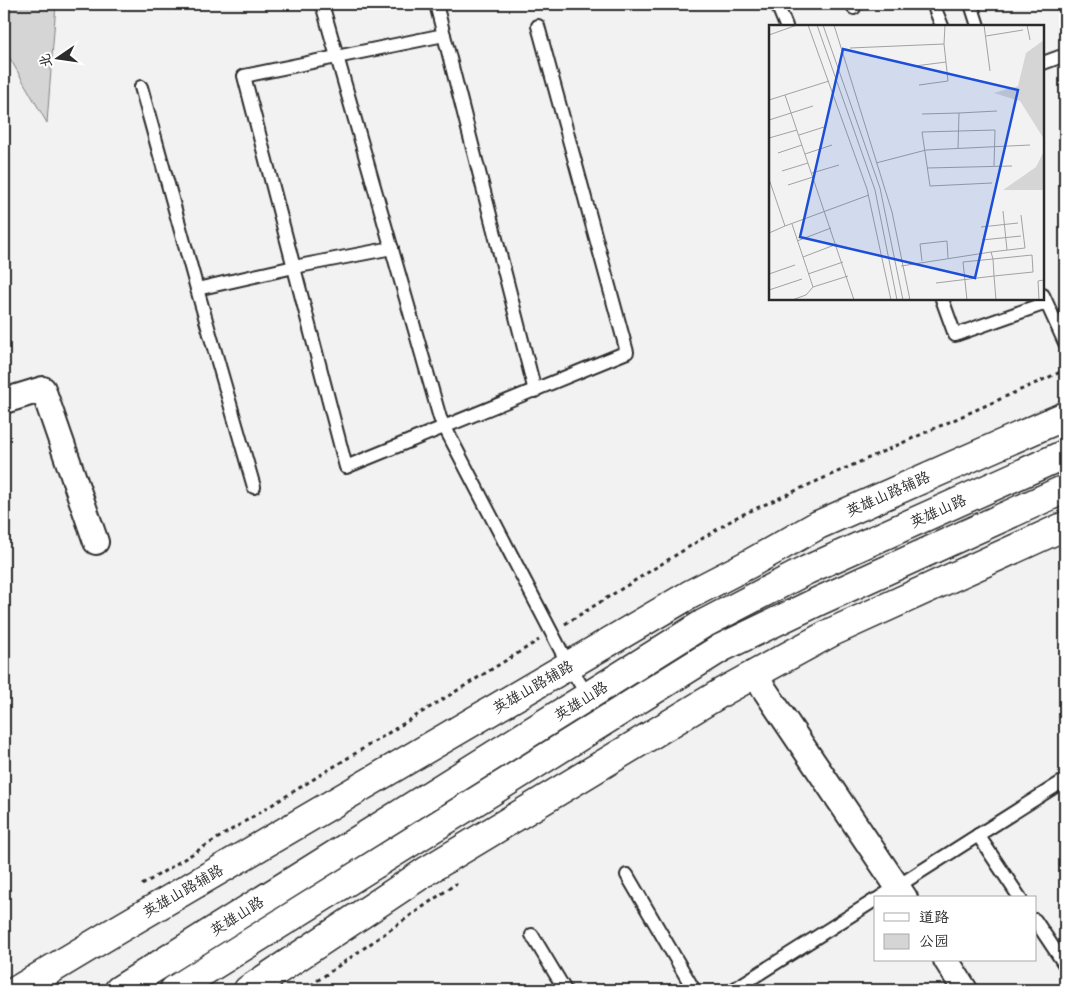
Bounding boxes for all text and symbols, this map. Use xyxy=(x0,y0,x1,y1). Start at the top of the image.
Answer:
inset map xyxy=(769,25,1044,300)
north arrow xyxy=(32,32,82,82)
text: 北 xyxy=(36,52,56,70)
street label: 英雄山路辅路 xyxy=(843,467,933,521)
street label: 英雄山路 xyxy=(907,491,969,532)
street label: 英雄山路辅路 xyxy=(490,657,577,718)
street label: 英雄山路 xyxy=(551,677,612,725)
street label: 英雄山路辅路 xyxy=(140,861,227,922)
street label: 英雄山路 xyxy=(207,892,268,940)
legend xyxy=(874,896,1036,962)
text: 道路 xyxy=(919,908,949,927)
text: 公园 xyxy=(919,932,949,951)

